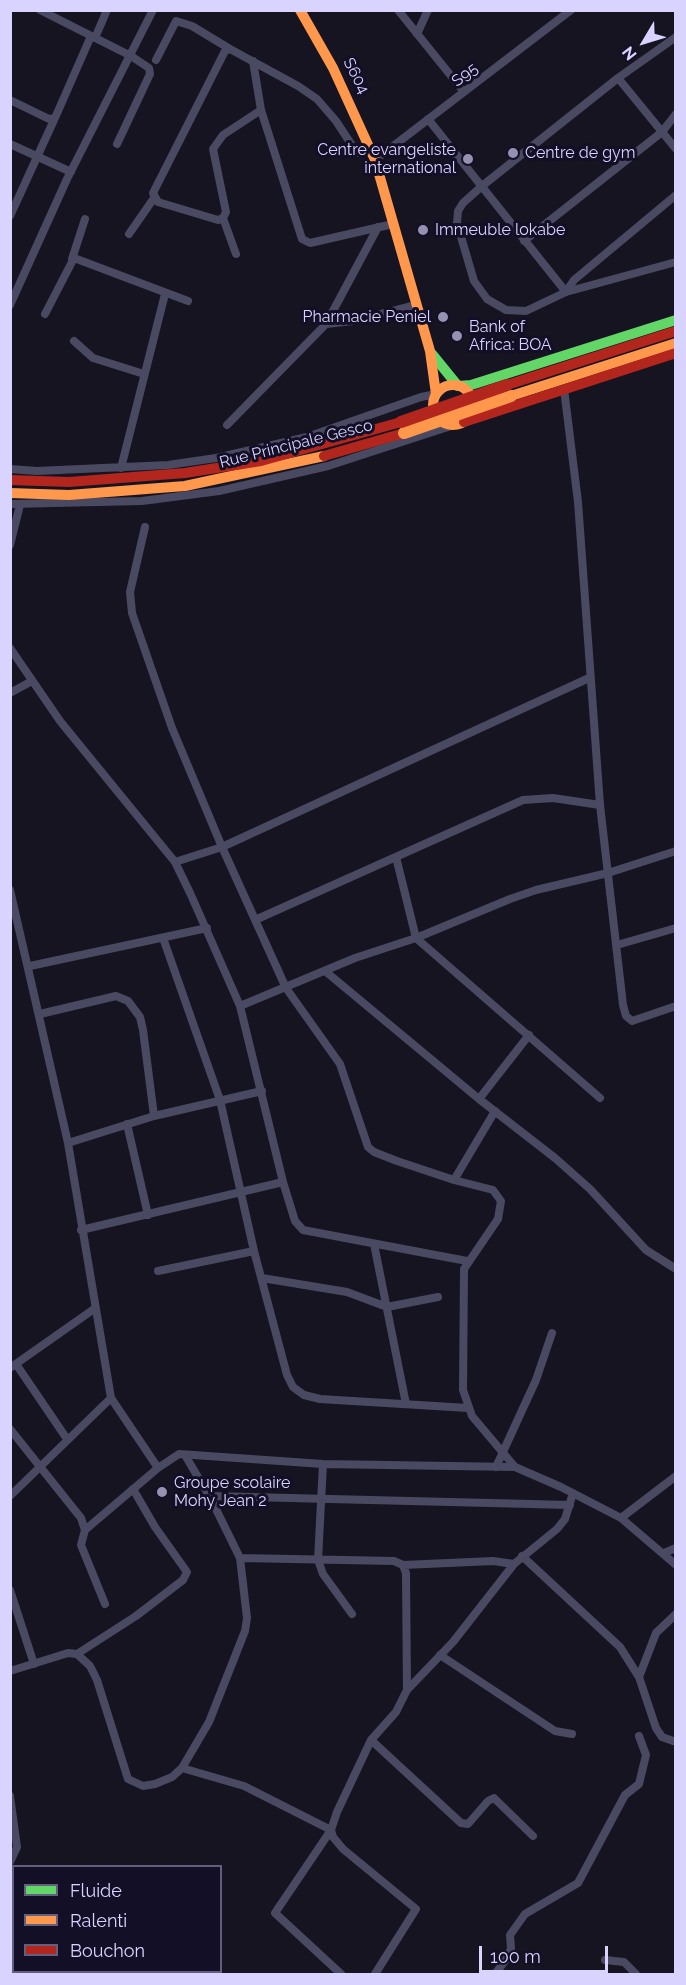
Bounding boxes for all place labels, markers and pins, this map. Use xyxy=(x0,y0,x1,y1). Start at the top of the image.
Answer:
place label: Centre evangeliste international xyxy=(317,140,456,178)
place label: Centre de gym xyxy=(525,143,635,163)
marker: Centre de gym xyxy=(506,146,520,160)
marker: Centre evangeliste international xyxy=(461,152,475,166)
place label: Immeuble lokabe xyxy=(435,220,565,240)
marker: Immeuble lokabe xyxy=(416,223,430,237)
place label: Pharmacie Peniel xyxy=(302,307,431,327)
marker: Pharmacie Peniel xyxy=(436,310,450,324)
place label: Bank of Africa: BOA xyxy=(469,317,552,355)
marker: Bank of Africa: BOA xyxy=(450,329,464,343)
place label: Groupe scolaire Mohy Jean 2 xyxy=(174,1473,290,1511)
marker: Groupe scolaire Mohy Jean 2 xyxy=(155,1485,169,1499)

